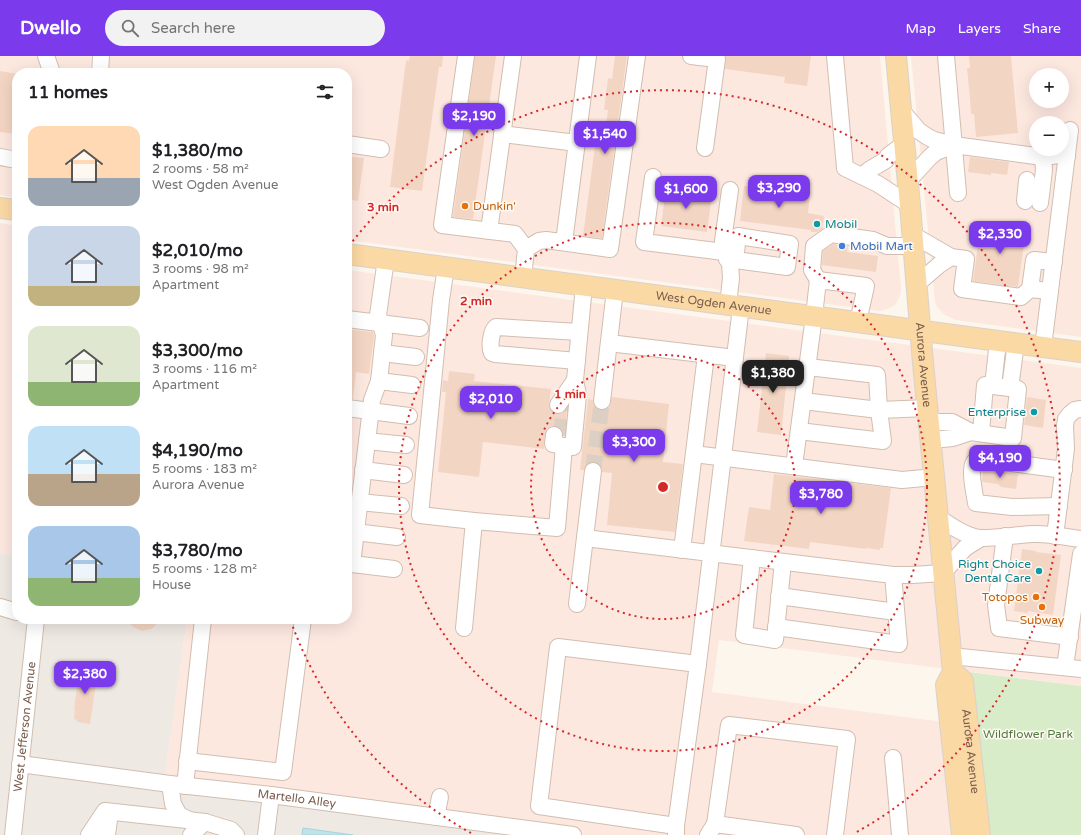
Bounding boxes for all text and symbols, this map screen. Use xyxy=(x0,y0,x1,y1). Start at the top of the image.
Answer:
search box xyxy=(105,10,385,46)
text: Dwello xyxy=(20,17,81,39)
icon: search xyxy=(119,17,141,39)
text: Search here xyxy=(151,19,235,37)
text: Map xyxy=(906,20,936,37)
text: Layers xyxy=(958,20,1001,37)
text: Share xyxy=(1023,20,1061,37)
map controls xyxy=(1029,68,1069,156)
button: + xyxy=(1029,68,1069,108)
icon: filters xyxy=(314,81,336,103)
text: 11 homes xyxy=(28,82,108,103)
pin: $2,190 xyxy=(441,103,507,137)
text: $2,190 xyxy=(452,108,496,124)
button: − xyxy=(1029,116,1069,156)
pin: $1,540 xyxy=(572,121,638,155)
text: $1,540 xyxy=(583,126,627,142)
text: $1,380/mo xyxy=(152,140,243,161)
icon: home xyxy=(60,142,108,190)
text: 2 rooms · 58 m² xyxy=(152,161,249,177)
pin: $3,290 xyxy=(746,175,812,209)
pin: $1,600 xyxy=(653,176,719,210)
text: West Ogden Avenue xyxy=(152,177,278,193)
text: $3,290 xyxy=(757,180,801,196)
text: $1,600 xyxy=(664,181,708,197)
place label: Dunkin' xyxy=(473,199,516,213)
text: 3 min xyxy=(367,200,399,214)
marker: Dunkin' xyxy=(460,201,470,211)
place label: Mobil xyxy=(825,217,857,231)
marker: Mobil xyxy=(812,219,822,229)
pin: $2,330 xyxy=(967,221,1033,255)
text: $2,330 xyxy=(978,226,1022,242)
place label: Mobil Mart xyxy=(850,239,913,253)
text: $2,010/mo xyxy=(152,240,243,261)
marker: Mobil Mart xyxy=(837,241,847,251)
icon: home xyxy=(60,242,108,290)
text: 3 rooms · 98 m² xyxy=(152,261,249,277)
text: Apartment xyxy=(152,277,219,293)
street label: West Ogden Avenue xyxy=(655,288,773,318)
text: 2 min xyxy=(460,294,492,308)
street label: Aurora Avenue xyxy=(913,322,934,408)
text: $3,300/mo xyxy=(152,340,243,361)
icon: home xyxy=(60,342,108,390)
pin: $1,380 xyxy=(740,360,806,394)
text: 3 rooms · 116 m² xyxy=(152,361,257,377)
text: $1,380 xyxy=(751,365,795,381)
text: Apartment xyxy=(152,377,219,393)
pin: $2,010 xyxy=(458,386,524,420)
text: 1 min xyxy=(554,387,586,401)
text: $2,010 xyxy=(469,391,513,407)
place label: Enterprise xyxy=(968,405,1026,419)
marker: Enterprise xyxy=(1029,407,1039,417)
pin: $3,300 xyxy=(601,429,667,463)
text: $3,300 xyxy=(612,434,656,450)
text: $4,190/mo xyxy=(152,440,243,461)
icon: home xyxy=(60,442,108,490)
pin: $4,190 xyxy=(967,445,1033,479)
text: $4,190 xyxy=(978,450,1022,466)
text: 5 rooms · 183 m² xyxy=(152,461,257,477)
text: Aurora Avenue xyxy=(152,477,244,493)
centre of rings xyxy=(656,480,670,494)
pin: $3,780 xyxy=(788,481,854,515)
text: $3,780 xyxy=(799,486,843,502)
text: $3,780/mo xyxy=(152,540,243,561)
icon: home xyxy=(60,542,108,590)
place label: Right Choice Dental Care xyxy=(958,557,1031,585)
text: 5 rooms · 128 m² xyxy=(152,561,257,577)
marker: Right Choice Dental Care xyxy=(1034,566,1044,576)
text: House xyxy=(152,577,191,593)
place label: Totopos xyxy=(982,590,1028,604)
marker: Totopos xyxy=(1031,592,1041,602)
marker: Subway xyxy=(1037,602,1047,612)
place label: Subway xyxy=(1020,613,1065,627)
street label: West Jefferson Avenue xyxy=(11,661,38,793)
pin: $2,380 xyxy=(52,661,118,695)
text: $2,380 xyxy=(63,666,107,682)
street label: Aurora Avenue xyxy=(959,708,982,794)
park label: Wildflower Park xyxy=(983,727,1073,741)
street label: Martello Alley xyxy=(257,787,337,811)

